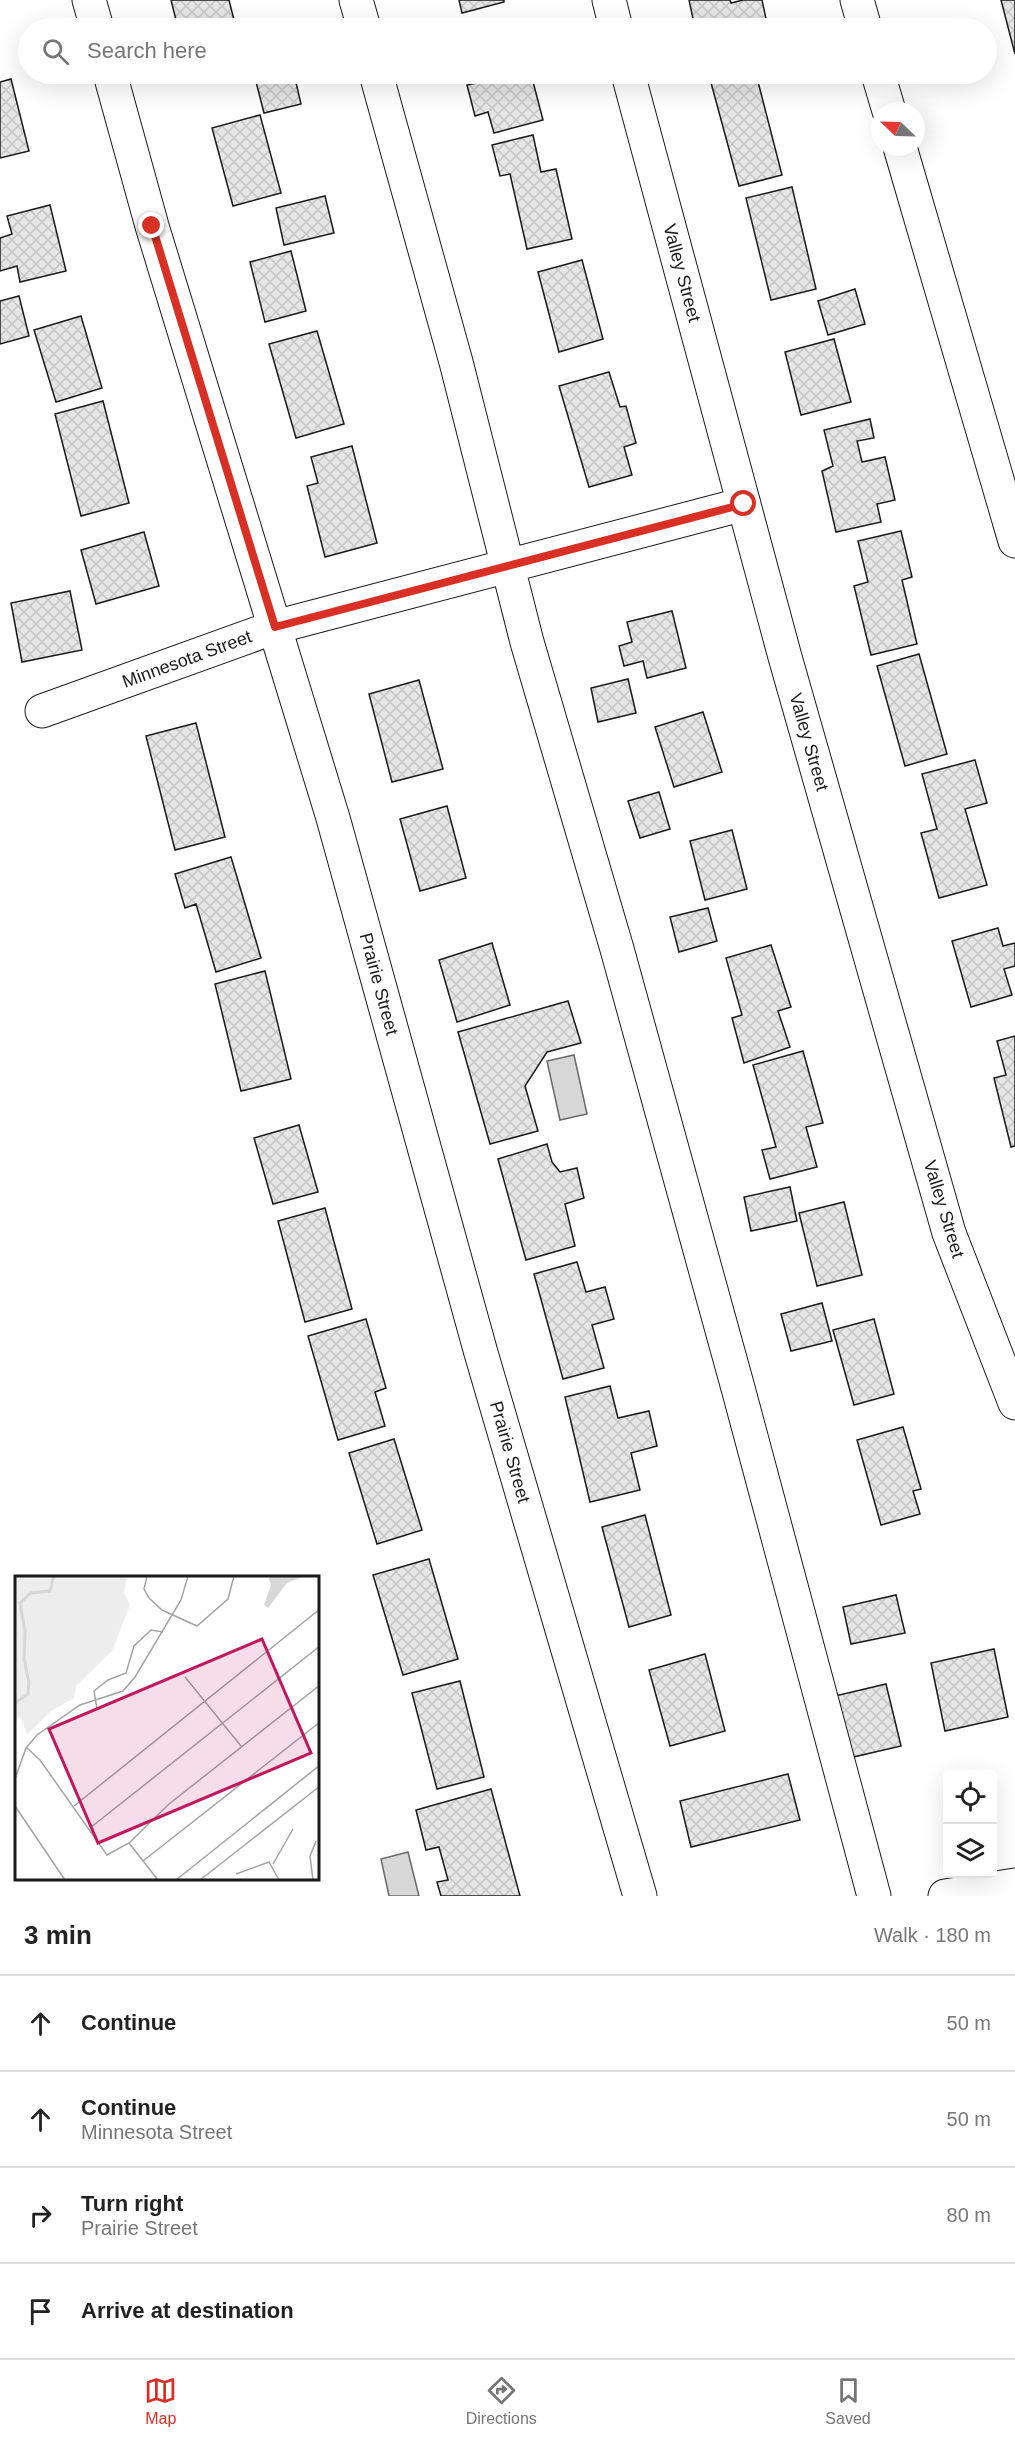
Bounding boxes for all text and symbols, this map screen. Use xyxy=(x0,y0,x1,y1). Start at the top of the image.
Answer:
search box xyxy=(18,18,997,84)
icon: search xyxy=(39,35,72,68)
text: Search here xyxy=(87,38,207,63)
north arrow xyxy=(871,102,925,156)
route end xyxy=(138,212,164,238)
street label: Valley Street xyxy=(659,222,705,324)
route start xyxy=(730,490,756,516)
street label: Minnesota Street xyxy=(120,626,254,692)
street label: Valley Street xyxy=(786,691,832,793)
street label: Prairie Street xyxy=(356,931,402,1037)
street label: Valley Street xyxy=(920,1158,968,1260)
street label: Prairie Street xyxy=(486,1399,534,1505)
inset map xyxy=(15,1576,320,1881)
map controls xyxy=(943,1770,997,1878)
button: locate xyxy=(943,1770,997,1824)
button: layers xyxy=(943,1824,997,1878)
text: 3 min xyxy=(24,1920,92,1950)
text: Walk · 180 m xyxy=(874,1924,991,1946)
icon: ahead xyxy=(24,2007,57,2040)
text: Continue xyxy=(81,2010,176,2035)
text: 50 m xyxy=(947,2012,991,2034)
text: Continue xyxy=(81,2095,176,2120)
icon: ahead xyxy=(24,2103,57,2136)
text: 50 m xyxy=(947,2108,991,2130)
text: Minnesota Street xyxy=(81,2121,232,2143)
text: Turn right xyxy=(81,2191,183,2216)
icon: right xyxy=(24,2199,57,2232)
text: 80 m xyxy=(947,2204,991,2226)
text: Prairie Street xyxy=(81,2217,198,2239)
icon: arrive xyxy=(24,2295,57,2328)
text: Arrive at destination xyxy=(81,2298,294,2323)
tab: Map xyxy=(144,2374,177,2428)
tab: Directions xyxy=(466,2374,537,2428)
tab: Saved xyxy=(825,2374,871,2428)

